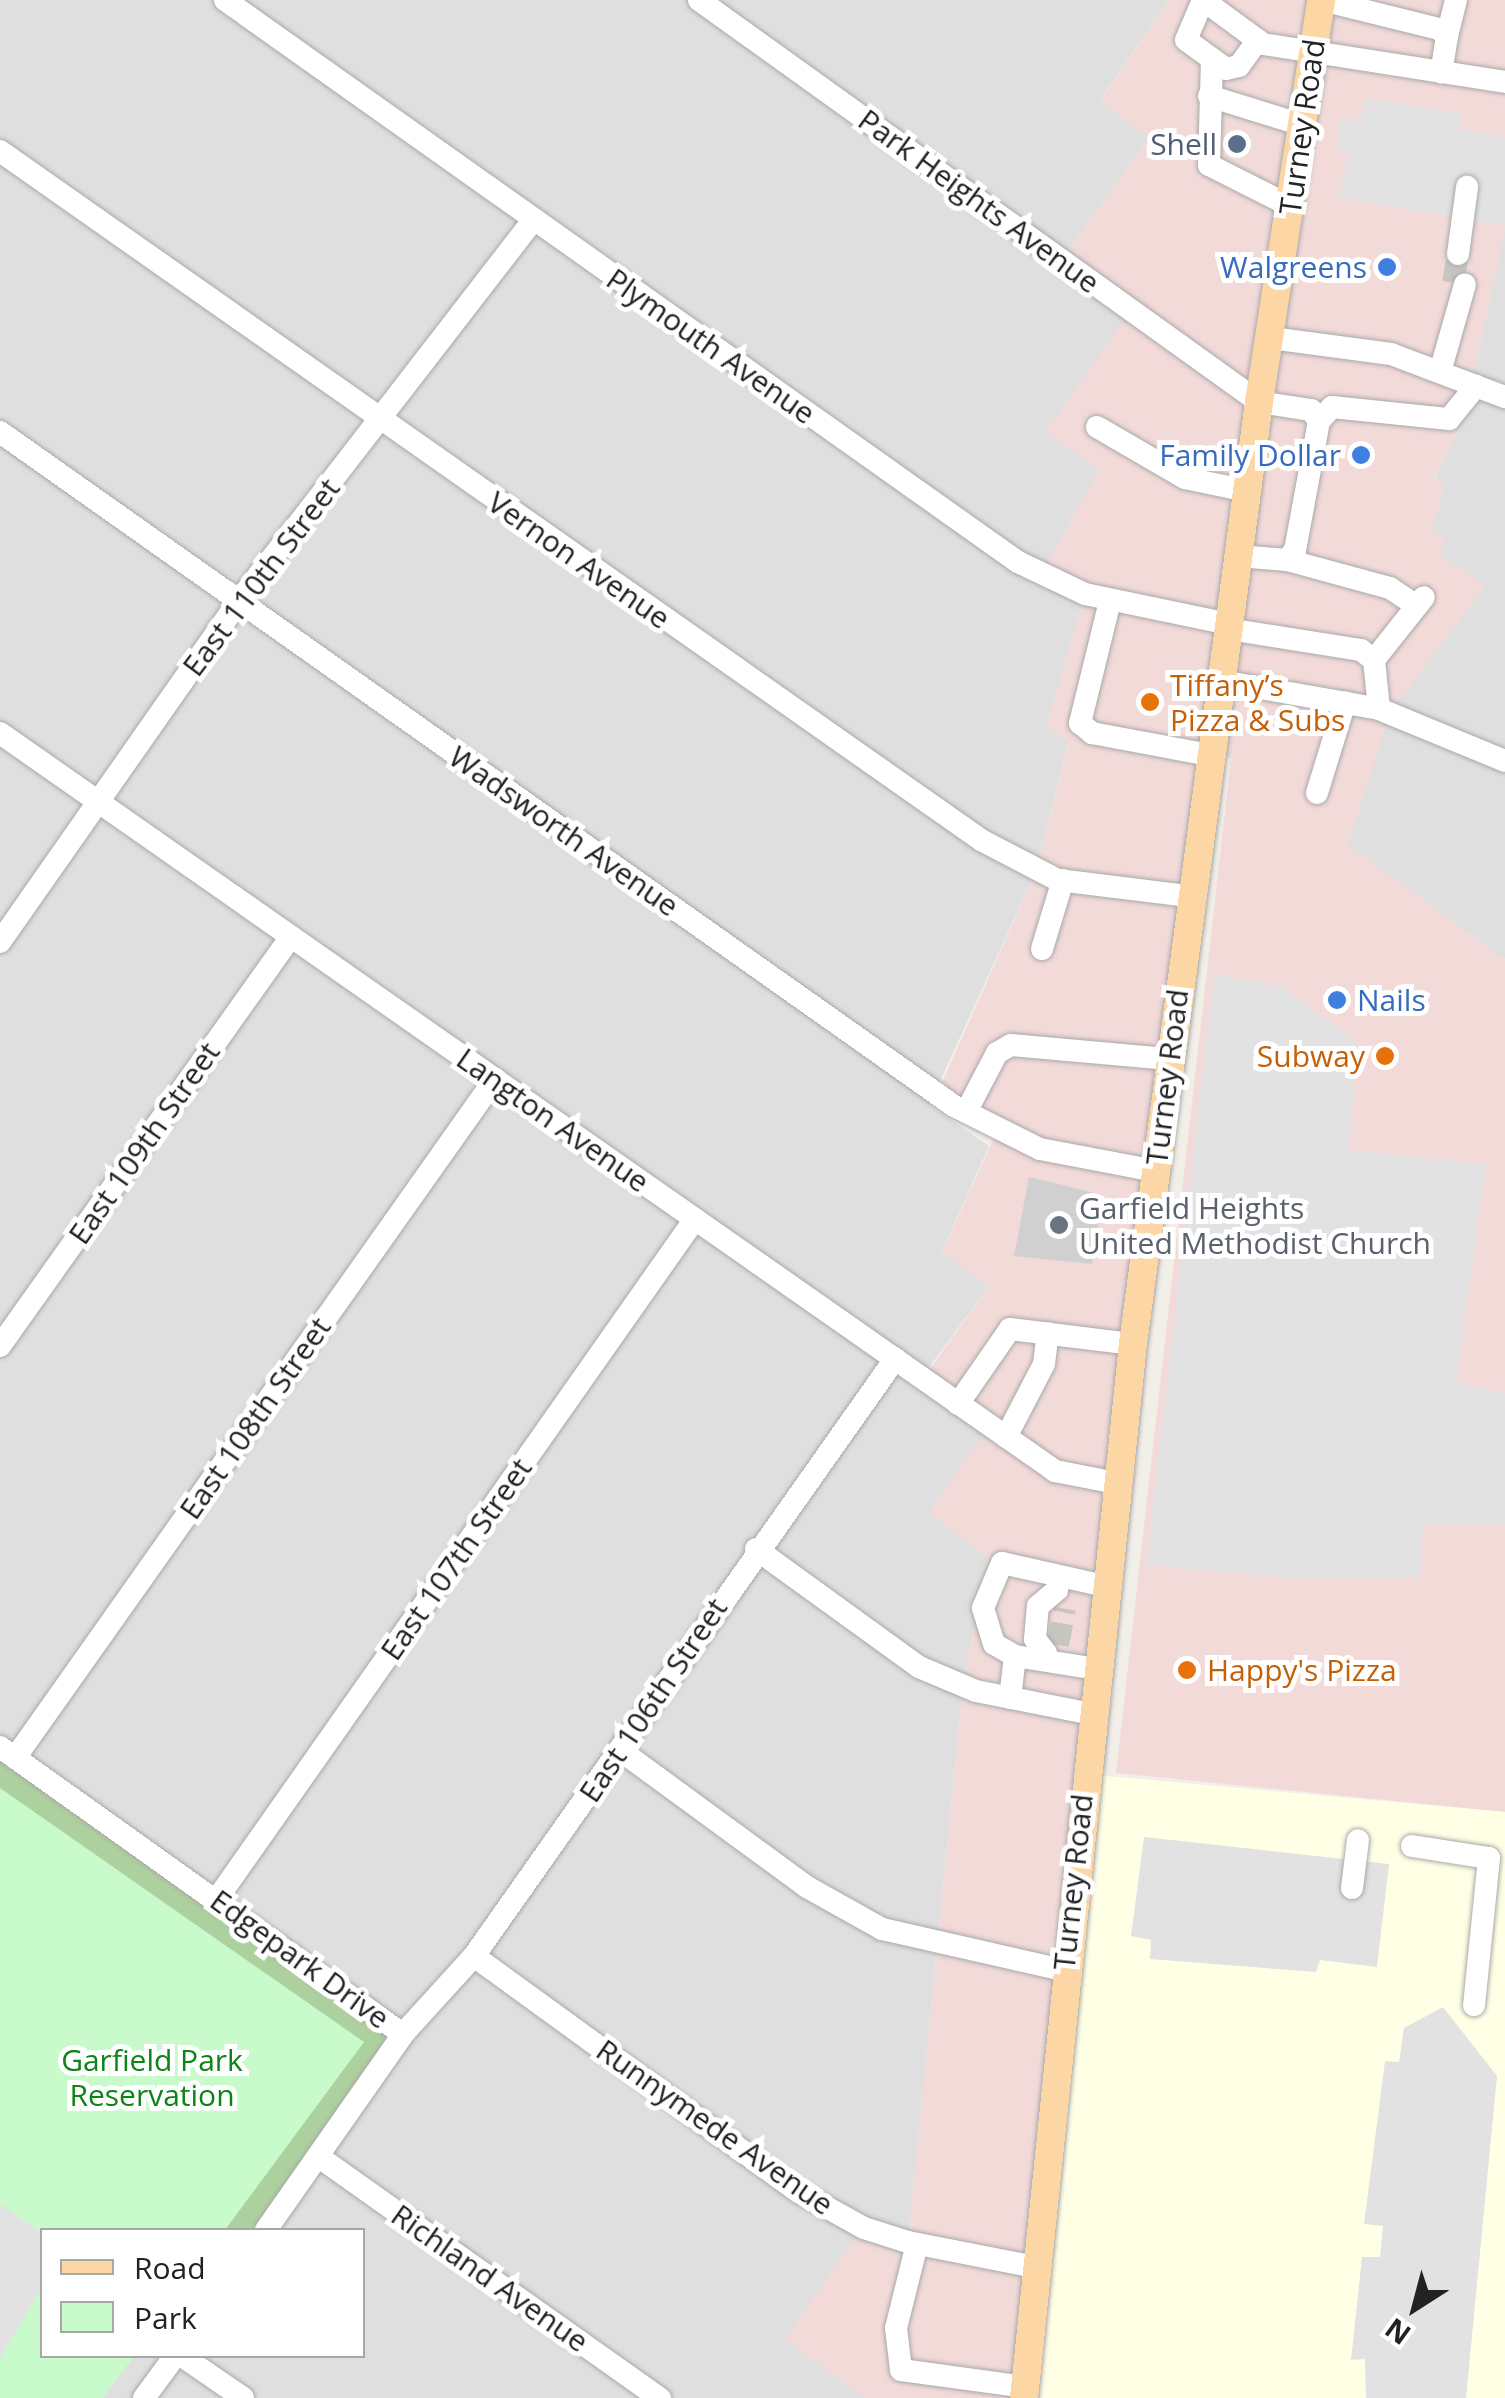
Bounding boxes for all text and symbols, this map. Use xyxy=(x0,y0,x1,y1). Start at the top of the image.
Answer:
street label: Turney Road xyxy=(1272,37,1332,217)
street label: Park Heights Avenue xyxy=(852,102,1106,300)
place label: Shell xyxy=(1150,126,1217,162)
marker: Shell xyxy=(1226,133,1248,155)
place label: Walgreens xyxy=(1220,249,1367,285)
marker: Walgreens xyxy=(1376,256,1398,278)
street label: Plymouth Avenue xyxy=(600,261,822,431)
place label: Family Dollar xyxy=(1159,437,1341,473)
marker: Family Dollar xyxy=(1350,444,1372,466)
street label: East 110th Street xyxy=(175,471,347,683)
street label: Vernon Avenue xyxy=(481,484,677,636)
place label: Tiffany’s Pizza & Subs xyxy=(1170,667,1345,738)
marker: Tiffany’s Pizza & Subs xyxy=(1139,691,1161,713)
street label: Wadsworth Avenue xyxy=(442,738,686,924)
place label: Nails xyxy=(1357,982,1426,1018)
street label: Turney Road xyxy=(1138,987,1196,1167)
marker: Nails xyxy=(1326,989,1348,1011)
street label: East 109th Street xyxy=(61,1035,227,1251)
place label: Subway xyxy=(1257,1038,1365,1074)
street label: Langton Avenue xyxy=(450,1040,656,1200)
marker: Subway xyxy=(1374,1045,1396,1067)
place label: Garfield Heights United Methodist Church xyxy=(1079,1190,1431,1260)
marker: Garfield Heights United Methodist Church xyxy=(1048,1214,1070,1236)
street label: East 108th Street xyxy=(172,1310,338,1526)
street label: East 107th Street xyxy=(373,1451,539,1667)
street label: East 106th Street xyxy=(571,1591,735,1809)
place label: Happy's Pizza xyxy=(1207,1652,1397,1688)
marker: Happy's Pizza xyxy=(1176,1659,1198,1681)
street label: Turney Road xyxy=(1046,1792,1100,1972)
street label: Edgepark Drive xyxy=(203,1882,397,2036)
street label: Runnymede Avenue xyxy=(590,2032,840,2222)
park label: Garfield Park Reservation xyxy=(61,2042,243,2112)
street label: Richland Avenue xyxy=(385,2197,595,2359)
legend xyxy=(40,2228,365,2358)
text: Road xyxy=(134,2247,206,2288)
north arrow xyxy=(1365,2258,1465,2358)
text: Park xyxy=(134,2297,197,2338)
text: N xyxy=(1377,2310,1418,2354)

